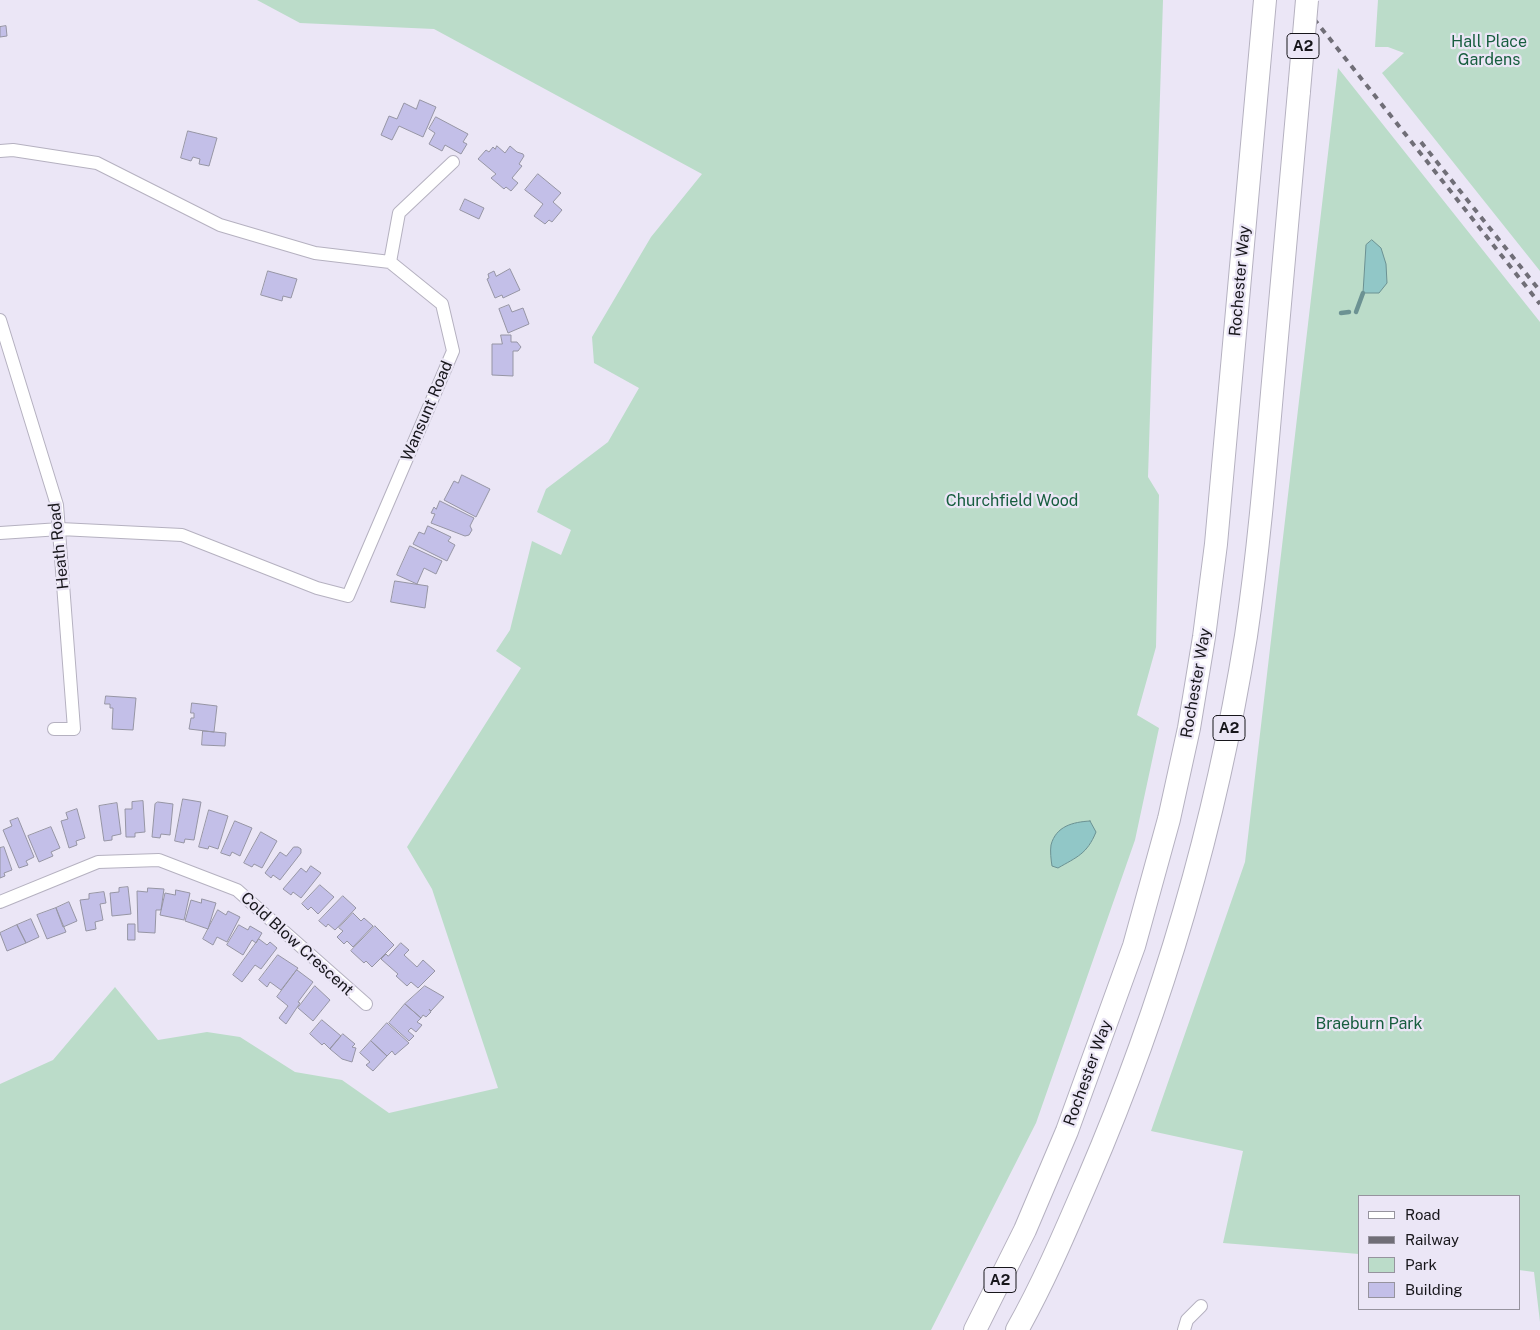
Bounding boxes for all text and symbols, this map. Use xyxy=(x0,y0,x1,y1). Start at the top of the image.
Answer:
park label: Hall Place Gardens xyxy=(1451,32,1527,70)
road number: A2 xyxy=(1287,34,1319,58)
street label: Rochester Way xyxy=(1226,225,1254,337)
street label: Wansunt Road xyxy=(397,358,457,464)
park label: Churchfield Wood xyxy=(946,491,1078,511)
street label: Heath Road xyxy=(45,502,73,590)
street label: Rochester Way xyxy=(1177,627,1215,739)
road number: A2 xyxy=(1213,716,1245,740)
street label: Cold Blow Crescent xyxy=(237,888,357,1000)
park label: Braeburn Park xyxy=(1315,1014,1423,1034)
street label: Rochester Way xyxy=(1060,1017,1116,1129)
legend xyxy=(1358,1195,1520,1310)
text: Road xyxy=(1405,1206,1441,1223)
text: Railway xyxy=(1405,1231,1459,1248)
text: Park xyxy=(1405,1256,1437,1273)
road number: A2 xyxy=(984,1268,1016,1292)
text: Building xyxy=(1405,1281,1463,1298)

